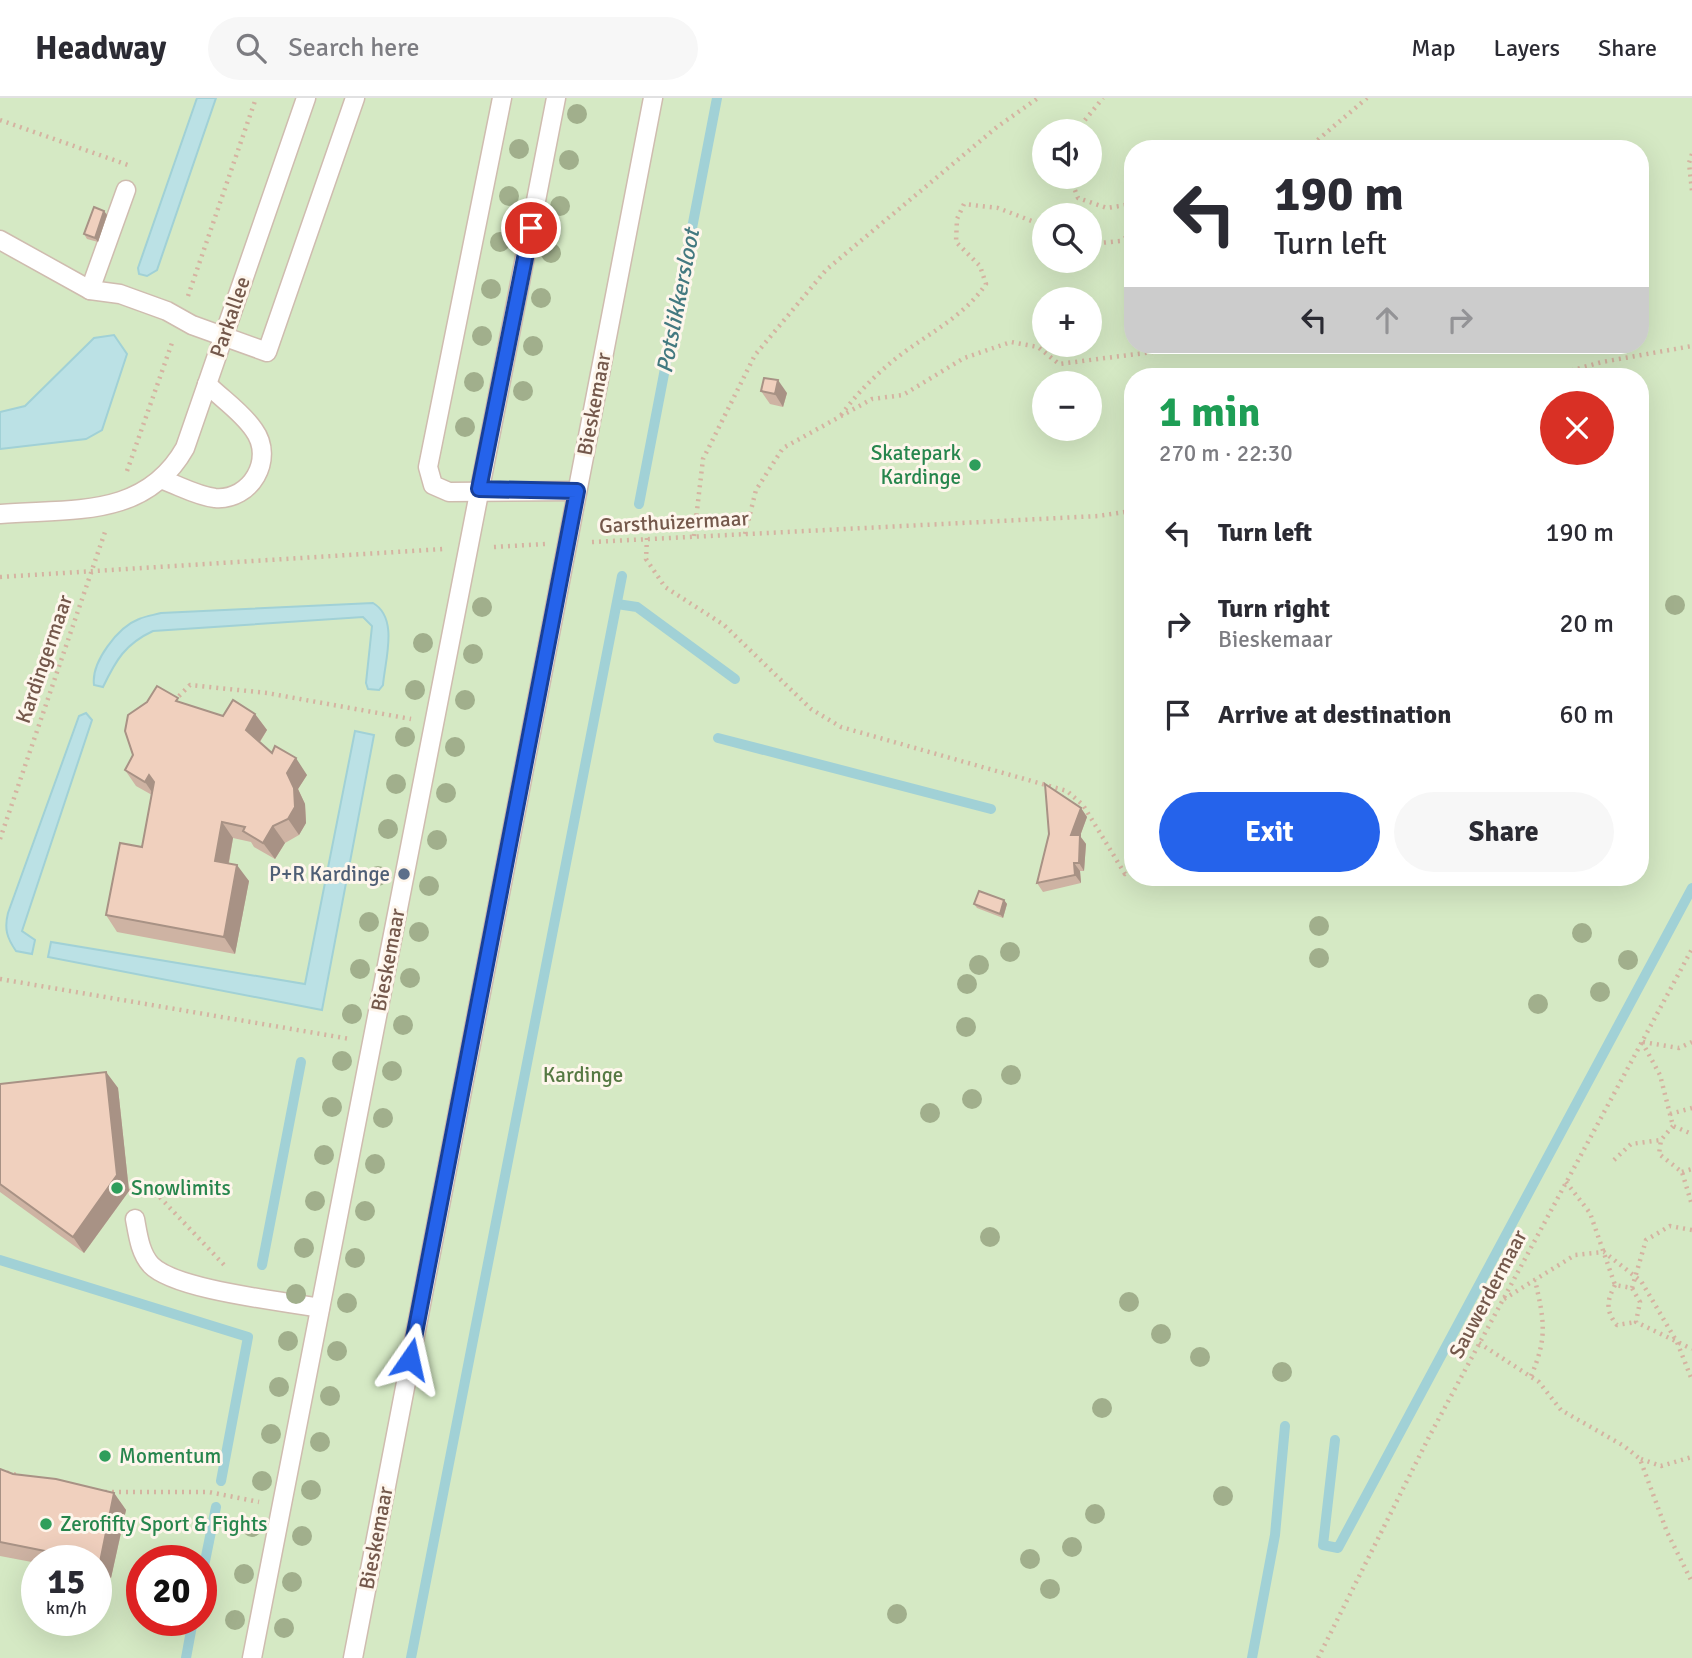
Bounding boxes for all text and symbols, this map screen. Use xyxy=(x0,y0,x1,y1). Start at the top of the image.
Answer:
search box xyxy=(208,17,698,80)
text: Headway xyxy=(35,28,166,69)
icon: search xyxy=(232,29,270,67)
text: Search here xyxy=(288,32,419,64)
text: Map xyxy=(1411,33,1456,63)
text: Layers xyxy=(1494,33,1560,63)
text: Share xyxy=(1598,33,1657,63)
map controls xyxy=(1032,119,1102,441)
button: sound xyxy=(1032,119,1102,189)
text: 190 m xyxy=(1274,164,1404,224)
icon: left xyxy=(1159,168,1250,259)
pin xyxy=(501,198,561,258)
button: search xyxy=(1032,203,1102,273)
icon: arrive xyxy=(512,209,550,247)
water label: Potslikkersloot xyxy=(650,224,707,375)
text: Turn left xyxy=(1274,224,1387,263)
street label: Parkallee xyxy=(204,273,256,361)
button: + xyxy=(1032,287,1102,357)
icon: left xyxy=(1295,301,1333,339)
icon: ahead xyxy=(1368,301,1406,339)
icon: right xyxy=(1441,301,1479,339)
street label: Bieskemaar xyxy=(571,350,617,458)
button: − xyxy=(1032,371,1102,441)
text: 1 min xyxy=(1159,387,1260,438)
button: close xyxy=(1540,391,1614,465)
text: 270 m · 22:30 xyxy=(1159,439,1293,468)
place label: Skatepark Kardinge xyxy=(871,440,961,490)
marker: Skatepark Kardinge xyxy=(967,457,983,473)
street label: Garsthuizermaar xyxy=(598,505,750,539)
icon: left xyxy=(1159,514,1197,552)
text: Turn left xyxy=(1218,517,1312,549)
text: 190 m xyxy=(1545,517,1614,549)
street label: Kardingermaar xyxy=(10,591,78,727)
text: Turn right xyxy=(1218,593,1330,625)
icon: right xyxy=(1159,605,1197,643)
text: 20 m xyxy=(1559,608,1614,640)
text: Bieskemaar xyxy=(1218,625,1332,654)
icon: arrive xyxy=(1159,696,1197,734)
text: Arrive at destination xyxy=(1218,699,1451,731)
text: 60 m xyxy=(1559,699,1614,731)
button: Exit xyxy=(1159,792,1380,872)
button: Share xyxy=(1394,792,1614,872)
place label: P+R Kardinge xyxy=(269,861,390,887)
marker: P+R Kardinge xyxy=(396,866,412,882)
street label: Bieskemaar xyxy=(365,906,411,1014)
park label: Kardinge xyxy=(543,1062,623,1088)
place label: Snowlimits xyxy=(131,1175,231,1201)
marker: Snowlimits xyxy=(109,1180,125,1196)
street label: Sauwerdermaar xyxy=(1443,1225,1533,1363)
position arrow xyxy=(373,1322,447,1396)
place label: Momentum xyxy=(119,1443,221,1469)
marker: Momentum xyxy=(97,1448,113,1464)
street label: Bieskemaar xyxy=(353,1484,399,1592)
place label: Zerofifty Sport & Fights xyxy=(60,1511,267,1537)
marker: Zerofifty Sport & Fights xyxy=(38,1516,54,1532)
speed limit sign: 20 xyxy=(126,1545,217,1636)
text: 15 xyxy=(48,1560,85,1603)
text: km/h xyxy=(46,1597,87,1619)

